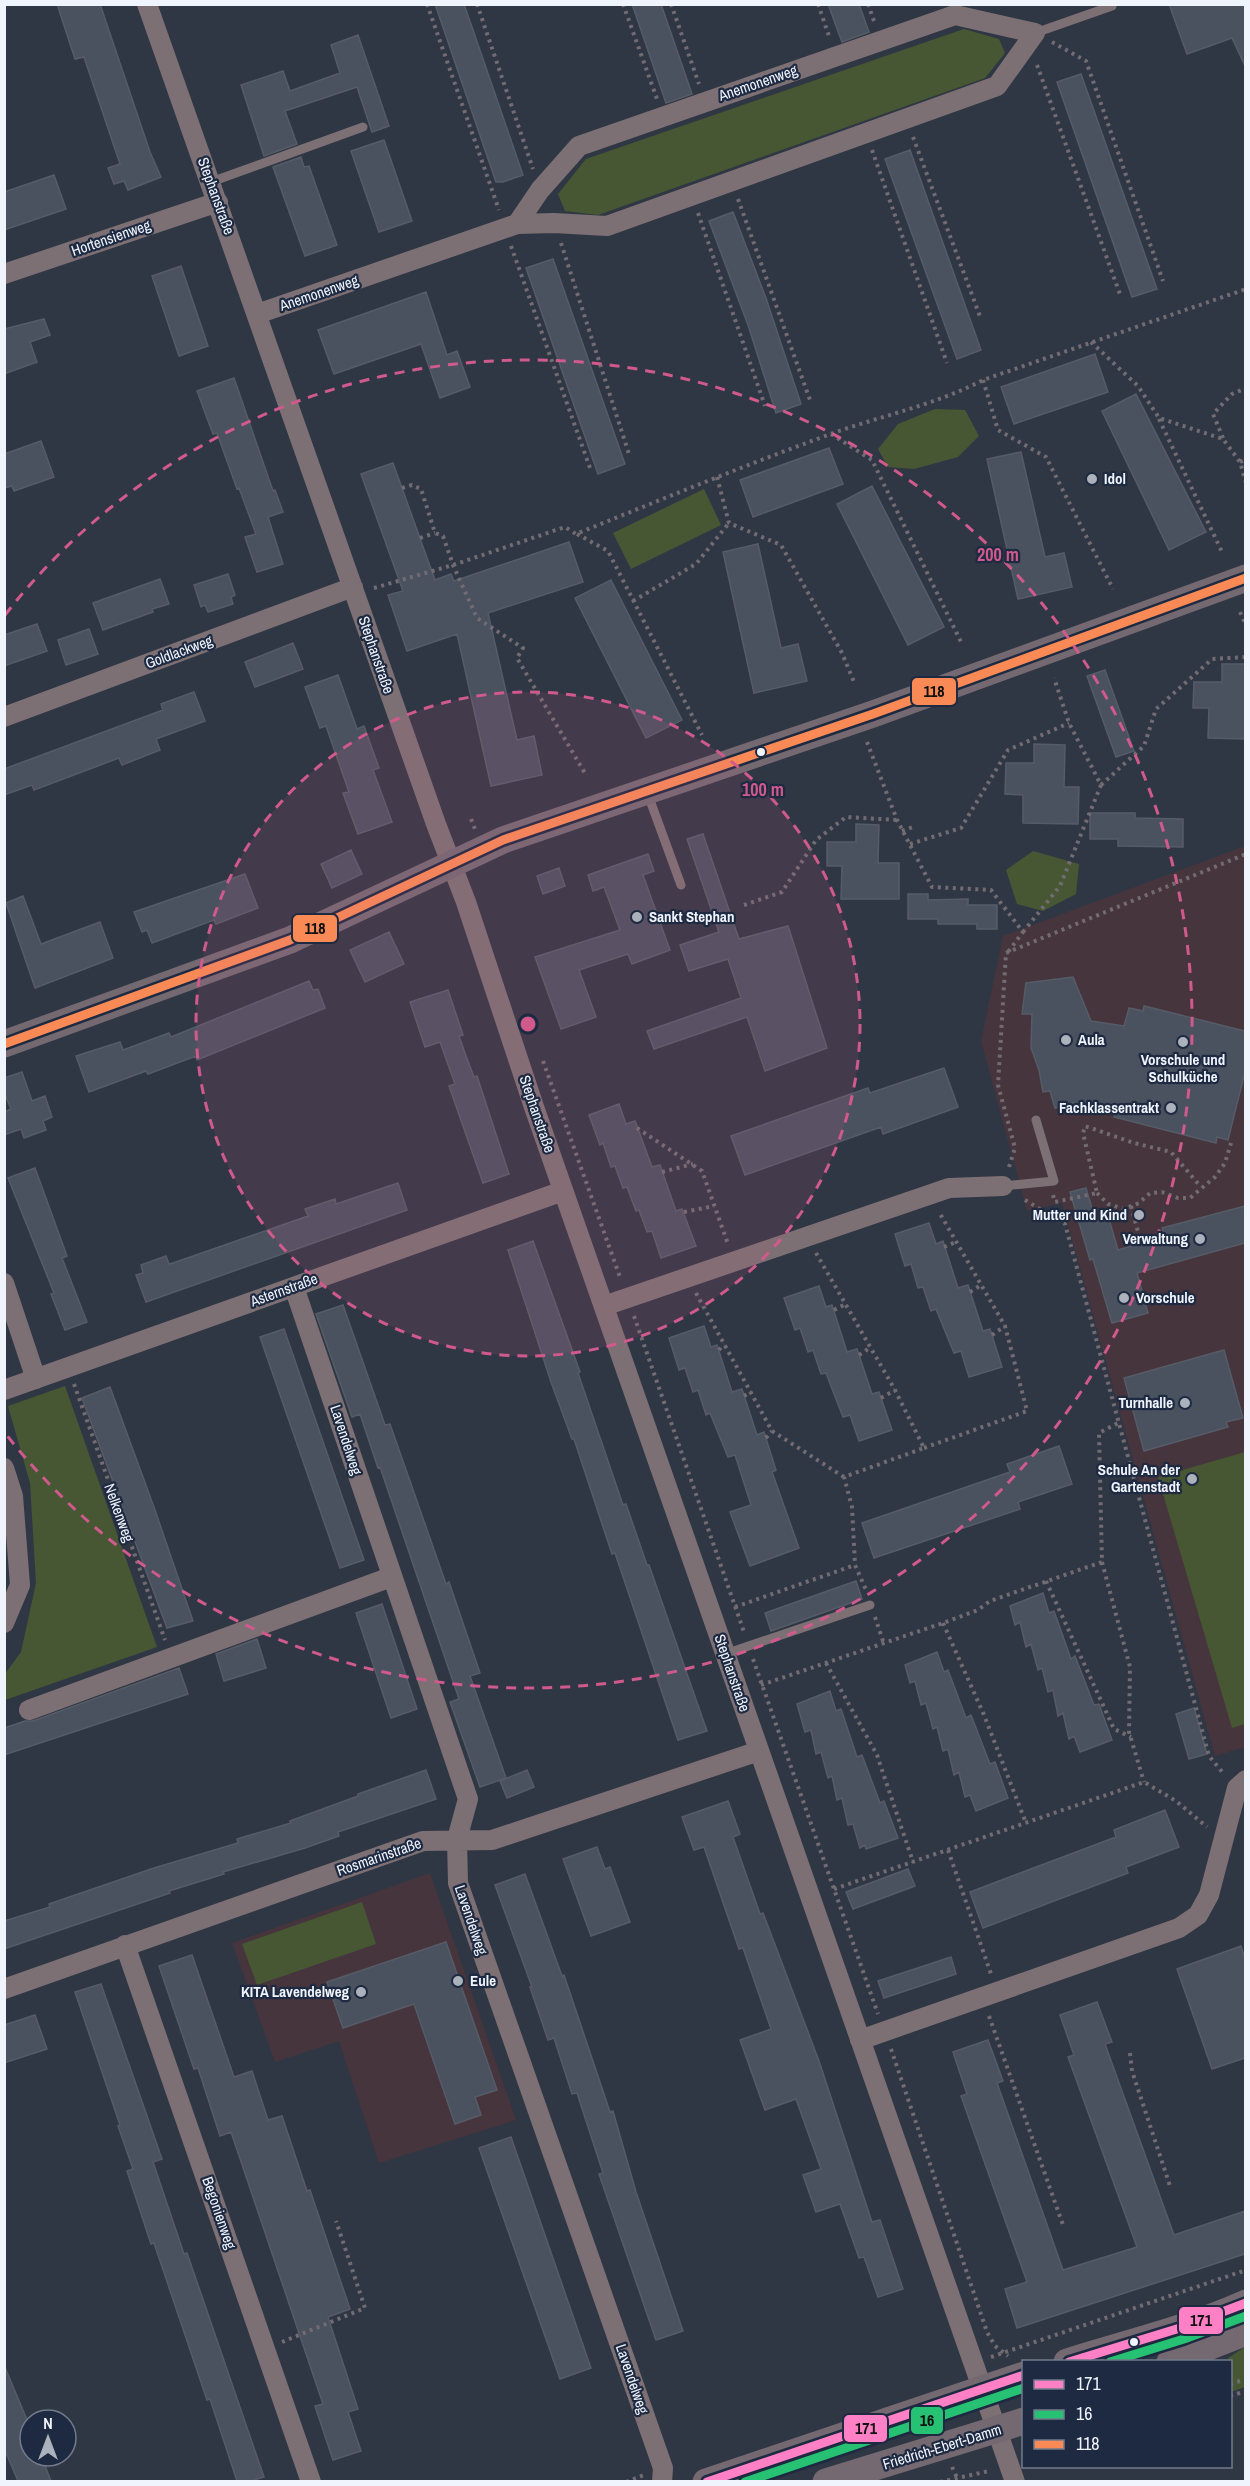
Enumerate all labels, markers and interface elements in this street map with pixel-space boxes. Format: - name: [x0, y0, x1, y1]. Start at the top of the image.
- street label: Anemonenweg: [715, 59, 800, 106]
- street label: Stephanstraße: [193, 154, 240, 237]
- street label: Hortensienweg: [68, 214, 154, 261]
- street label: Anemonenweg: [276, 269, 361, 316]
- place label: Idol: [1104, 468, 1126, 489]
- marker: Idol: [1085, 472, 1099, 486]
- text: 200 m: [977, 542, 1019, 567]
- street label: Stephanstraße: [353, 613, 400, 697]
- street label: Goldlackweg: [142, 630, 216, 673]
- line badge: 118: [911, 677, 957, 706]
- text: 118: [923, 680, 945, 702]
- unlabelled marker: [755, 746, 767, 758]
- text: 100 m: [742, 777, 784, 802]
- place label: Sankt Stephan: [649, 906, 734, 927]
- marker: Sankt Stephan: [630, 910, 644, 924]
- line badge: 118: [292, 914, 338, 943]
- text: 118: [304, 917, 326, 939]
- centre of rings: [518, 1014, 538, 1034]
- place label: Aula: [1078, 1029, 1105, 1050]
- marker: Aula: [1059, 1033, 1073, 1047]
- marker: Vorschule und Schulküche: [1176, 1035, 1190, 1049]
- place label: Vorschule und Schulküche: [1141, 1049, 1225, 1087]
- street label: Stephanstraße: [514, 1072, 561, 1156]
- place label: Fachklassentrakt: [1059, 1097, 1159, 1118]
- marker: Fachklassentrakt: [1164, 1101, 1178, 1115]
- place label: Mutter und Kind: [1033, 1204, 1127, 1225]
- marker: Mutter und Kind: [1132, 1208, 1146, 1222]
- place label: Verwaltung: [1123, 1228, 1188, 1249]
- marker: Verwaltung: [1193, 1232, 1207, 1246]
- street label: Asternstraße: [246, 1268, 321, 1312]
- place label: Vorschule: [1136, 1287, 1195, 1308]
- marker: Vorschule: [1117, 1291, 1131, 1305]
- place label: Turnhalle: [1119, 1392, 1173, 1413]
- marker: Turnhalle: [1178, 1396, 1192, 1410]
- street label: Lavendelweg: [325, 1402, 368, 1478]
- place label: Schule An der Gartenstadt: [1098, 1459, 1180, 1497]
- marker: Schule An der Gartenstadt: [1185, 1472, 1199, 1486]
- street label: Nelkenweg: [99, 1481, 140, 1545]
- street label: Stephanstraße: [709, 1631, 756, 1715]
- street label: Rosmarinstraße: [334, 1832, 424, 1881]
- street label: Lavendelweg: [450, 1882, 493, 1958]
- place label: Eule: [470, 1970, 496, 1991]
- marker: Eule: [451, 1974, 465, 1988]
- place label: KITA Lavendelweg: [241, 1981, 349, 2002]
- marker: KITA Lavendelweg: [354, 1985, 368, 1999]
- street label: Begonienweg: [197, 2174, 242, 2252]
- line badge: 171: [1178, 2306, 1224, 2335]
- text: 171: [1190, 2309, 1213, 2331]
- unlabelled marker: [1128, 2336, 1140, 2348]
- street label: Lavendelweg: [611, 2341, 654, 2417]
- legend: [1022, 2360, 1232, 2468]
- text: 171: [1076, 2371, 1101, 2396]
- text: 16: [1076, 2401, 1092, 2426]
- line badge: 16: [910, 2406, 944, 2435]
- north arrow: [18, 2408, 78, 2468]
- text: 16: [920, 2409, 934, 2431]
- text: N: [43, 2412, 53, 2434]
- line badge: 171: [843, 2414, 888, 2443]
- text: 171: [855, 2417, 878, 2439]
- street label: Friedrich-Ebert-Damm: [880, 2418, 1004, 2475]
- text: 118: [1076, 2431, 1100, 2456]

